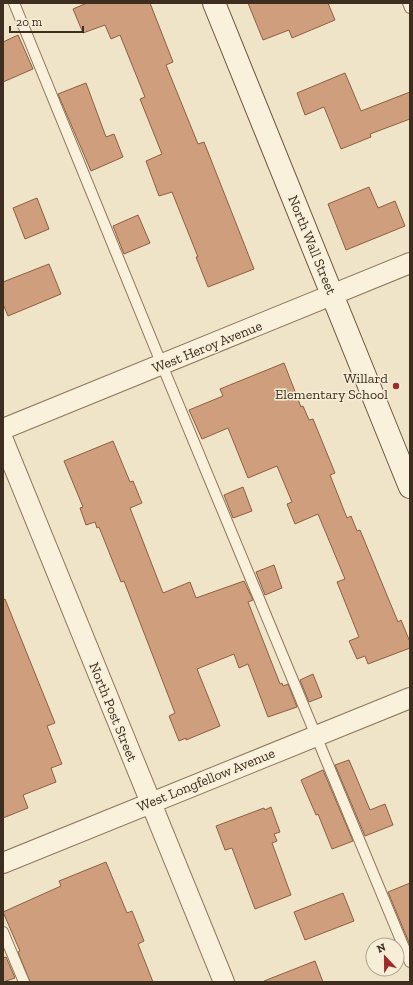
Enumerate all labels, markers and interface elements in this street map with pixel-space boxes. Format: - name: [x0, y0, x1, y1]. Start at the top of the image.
- scale bar: [10, 8, 83, 34]
- text: 20 m: [16, 15, 43, 29]
- street label: North Wall Street: [284, 193, 340, 298]
- street label: West Heroy Avenue: [150, 317, 265, 377]
- place label: Willard Elementary School: [275, 370, 388, 403]
- marker: Willard Elementary School: [391, 381, 401, 391]
- street label: North Post Street: [85, 660, 141, 765]
- street label: West Longfellow Avenue: [135, 744, 278, 815]
- north arrow: [365, 937, 405, 977]
- text: N: [375, 940, 388, 956]

